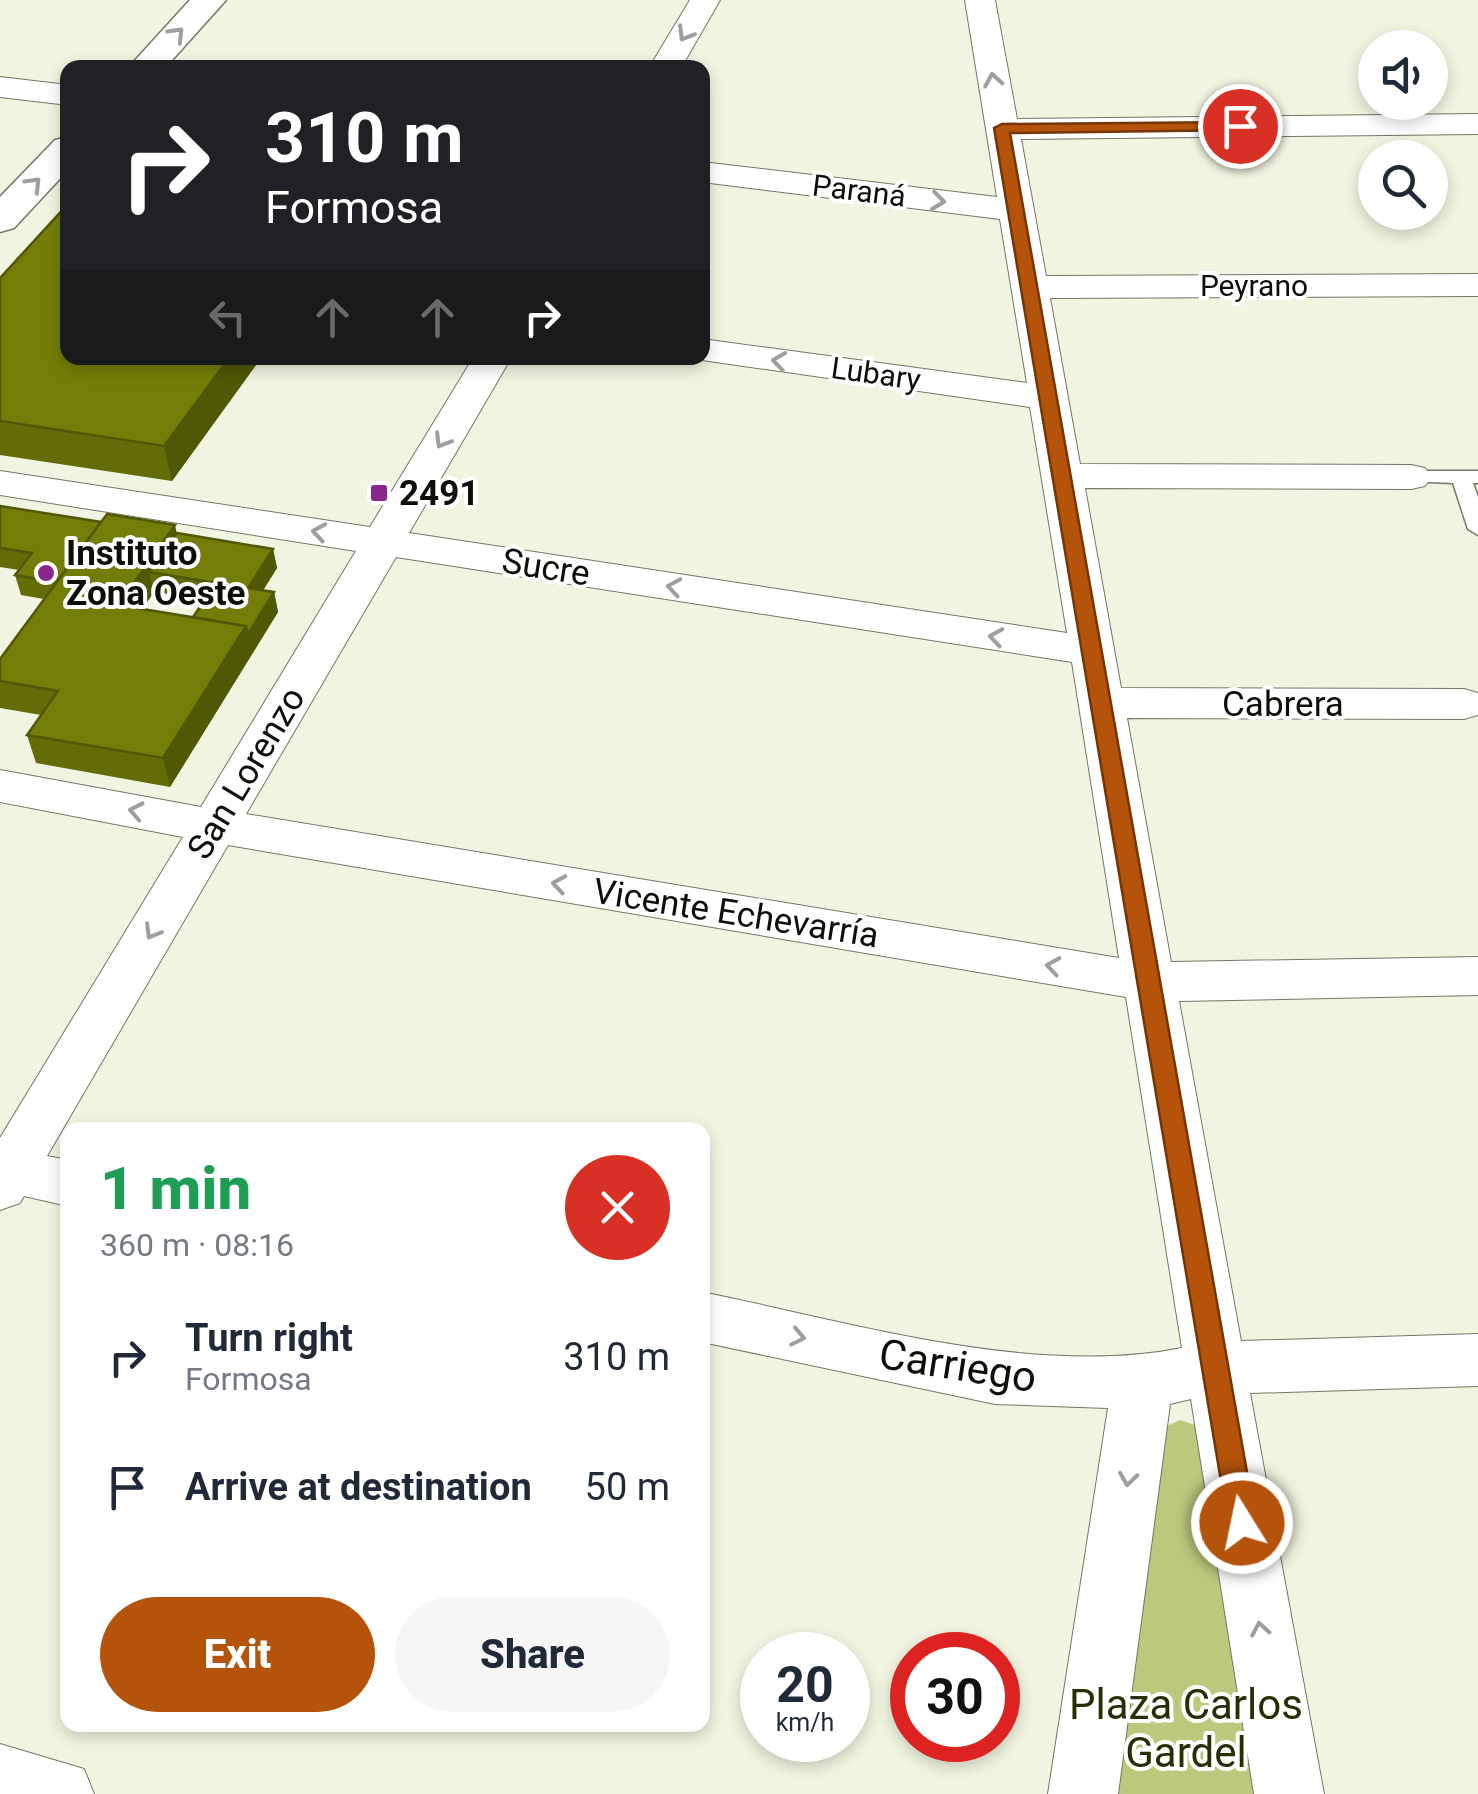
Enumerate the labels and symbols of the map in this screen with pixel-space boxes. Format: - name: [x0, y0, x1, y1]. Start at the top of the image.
- one-way arrow: [678, 23, 697, 41]
- one-way arrow: [165, 27, 183, 45]
- one-way arrow: [983, 71, 1004, 88]
- pin: [1198, 84, 1283, 169]
- street label: Paraná: [810, 167, 908, 214]
- one-way arrow: [22, 177, 40, 196]
- one-way arrow: [931, 190, 947, 211]
- street label: Peyrano: [1200, 268, 1308, 303]
- street label: Lubary: [829, 350, 923, 397]
- one-way arrow: [770, 351, 786, 372]
- one-way arrow: [435, 430, 455, 448]
- place label: 2491: [399, 473, 479, 514]
- marker: 2491: [368, 482, 390, 504]
- one-way arrow: [310, 522, 327, 543]
- place label: Instituto Zona Oeste: [66, 533, 246, 614]
- street label: Sucre: [499, 540, 593, 595]
- marker: Instituto Zona Oeste: [35, 562, 57, 584]
- one-way arrow: [666, 577, 683, 598]
- one-way arrow: [987, 627, 1004, 648]
- street label: San Lorenzo: [179, 680, 314, 867]
- street label: Cabrera: [1222, 684, 1344, 725]
- one-way arrow: [127, 802, 144, 823]
- street label: Vicente Echevarría: [590, 871, 882, 956]
- one-way arrow: [551, 874, 568, 895]
- one-way arrow: [145, 921, 164, 939]
- one-way arrow: [1044, 956, 1061, 977]
- one-way arrow: [789, 1325, 806, 1346]
- street label: Carriego: [876, 1329, 1040, 1402]
- one-way arrow: [1118, 1471, 1139, 1487]
- position arrow: [1190, 1471, 1294, 1575]
- one-way arrow: [1250, 1621, 1271, 1637]
- speed limit sign: 30: [890, 1632, 1020, 1762]
- park label: Plaza Carlos Gardel: [1069, 1680, 1303, 1777]

